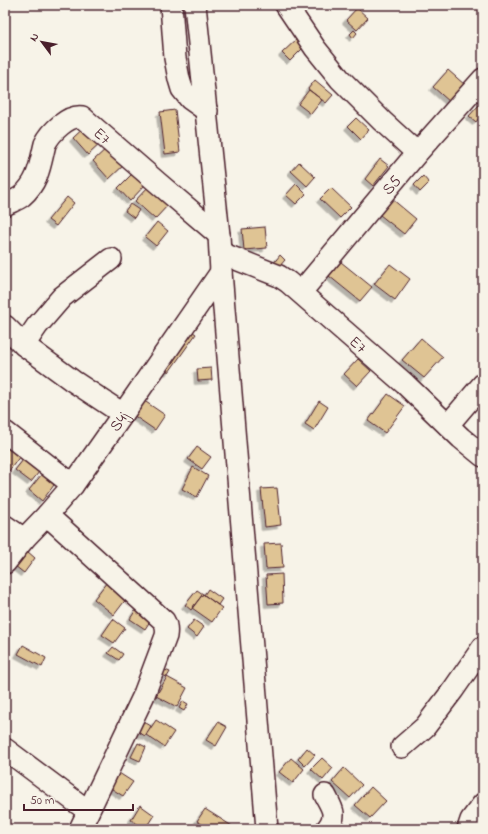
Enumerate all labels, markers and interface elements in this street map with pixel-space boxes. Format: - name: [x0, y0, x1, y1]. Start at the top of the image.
- north arrow: [22, 22, 62, 62]
- text: N: [26, 30, 43, 45]
- street label: E7: [88, 122, 116, 151]
- street label: S5: [377, 171, 408, 201]
- street label: E7: [343, 331, 372, 360]
- street label: S4j: [104, 406, 136, 437]
- scale bar: [24, 786, 133, 812]
- text: 50 m: [30, 792, 54, 810]

